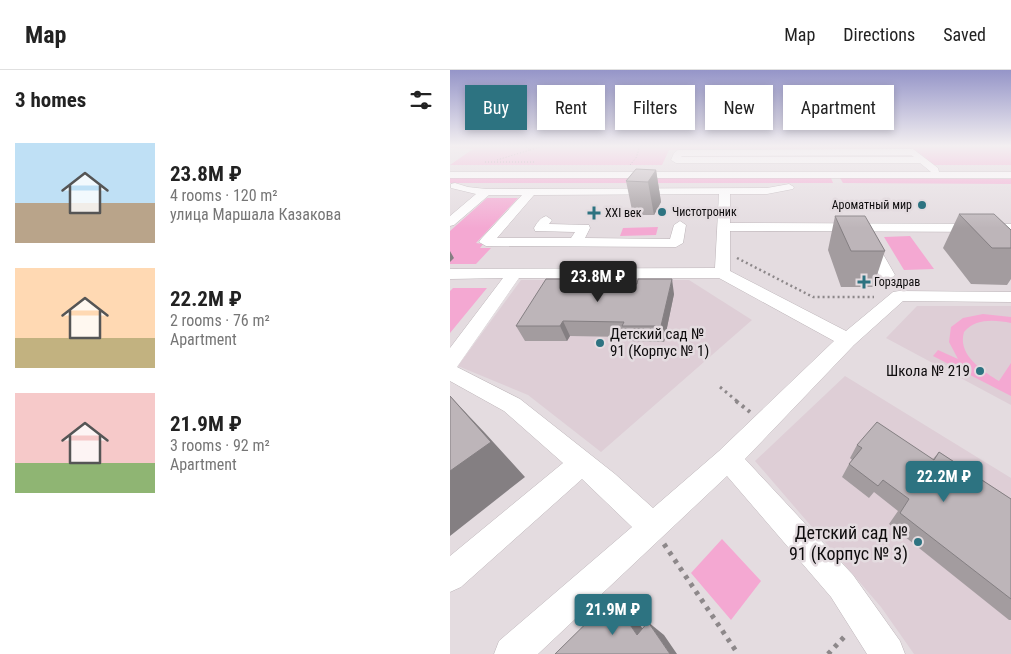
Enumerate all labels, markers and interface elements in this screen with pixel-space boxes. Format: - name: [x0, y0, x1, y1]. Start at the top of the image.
- text: Map: [25, 21, 66, 49]
- text: Map: [784, 24, 815, 45]
- text: Directions: [843, 24, 915, 45]
- text: Saved: [943, 24, 986, 45]
- chip: Buy: [465, 85, 527, 130]
- chip: Rent: [537, 85, 605, 130]
- chip: Filters: [615, 85, 695, 130]
- chip: New: [705, 85, 773, 130]
- chip: Apartment: [783, 85, 894, 130]
- icon: filters: [407, 86, 435, 114]
- text: 3 homes: [15, 88, 86, 112]
- text: 23.8M ₽: [170, 162, 242, 186]
- icon: home: [55, 163, 115, 223]
- text: 4 rooms · 120 m²: [170, 186, 278, 205]
- place label: Ароматный мир: [832, 198, 912, 212]
- marker: Ароматный мир: [916, 199, 928, 211]
- text: улица Маршала Казакова: [170, 205, 341, 224]
- place label: Чистотроник: [672, 205, 737, 219]
- marker: XXI век: [587, 206, 601, 220]
- place label: XXI век: [605, 206, 642, 220]
- marker: Чистотроник: [656, 206, 668, 218]
- pin: 23.8M ₽: [552, 260, 644, 303]
- text: 23.8M ₽: [571, 267, 625, 286]
- place label: Горздрав: [874, 275, 920, 289]
- marker: Горздрав: [858, 276, 870, 288]
- text: 22.2M ₽: [170, 287, 242, 311]
- icon: home: [55, 288, 115, 348]
- text: 2 rooms · 76 m²: [170, 311, 270, 330]
- place label: Детский сад № 91 (Корпус № 1): [610, 325, 709, 360]
- text: Apartment: [170, 330, 237, 349]
- marker: Детский сад № 91 (Корпус № 1): [594, 337, 606, 349]
- place label: Школа № 219: [886, 362, 970, 380]
- marker: Школа № 219: [974, 365, 986, 377]
- text: 21.9M ₽: [170, 412, 242, 436]
- icon: home: [55, 413, 115, 473]
- text: 3 rooms · 92 m²: [170, 436, 270, 455]
- text: Apartment: [170, 455, 237, 474]
- pin: 22.2M ₽: [898, 460, 990, 503]
- text: 22.2M ₽: [917, 467, 971, 486]
- place label: Детский сад № 91 (Корпус № 3): [789, 522, 908, 565]
- marker: Детский сад № 91 (Корпус № 3): [912, 536, 924, 548]
- pin: 21.9M ₽: [567, 594, 659, 636]
- text: 21.9M ₽: [586, 600, 640, 619]

